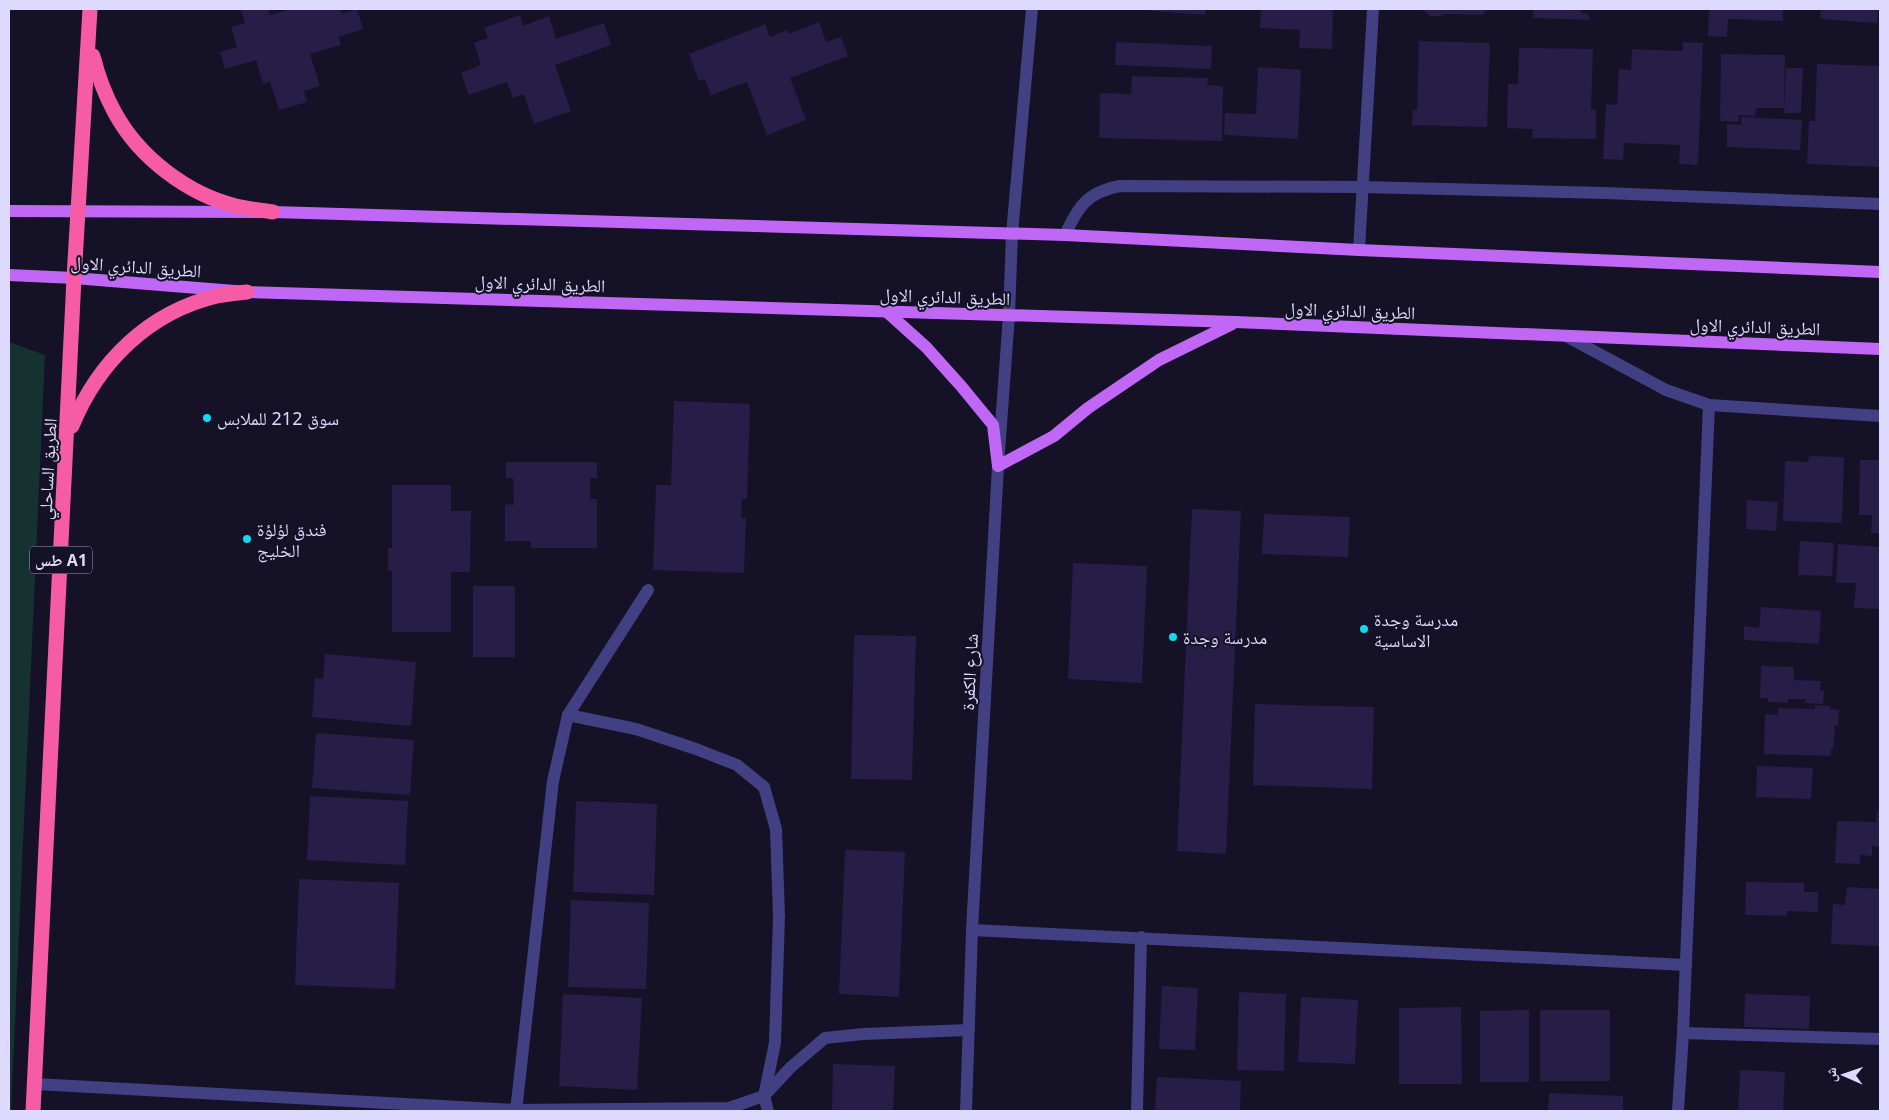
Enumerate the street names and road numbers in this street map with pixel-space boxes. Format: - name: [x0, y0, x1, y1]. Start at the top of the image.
- street label: الطريق الدائري الاول: [70, 249, 202, 286]
- street label: الطريق الدائري الاول: [474, 269, 606, 301]
- street label: الطريق الدائري الاول: [879, 282, 1011, 314]
- street label: الطريق الدائري الاول: [1284, 296, 1416, 328]
- street label: الطريق الدائري الاول: [1689, 312, 1821, 344]
- street label: الطريق الساحلي: [32, 417, 65, 521]
- road number: طس A1: [30, 546, 92, 574]
- street label: شارع الكفرة: [955, 633, 983, 711]

